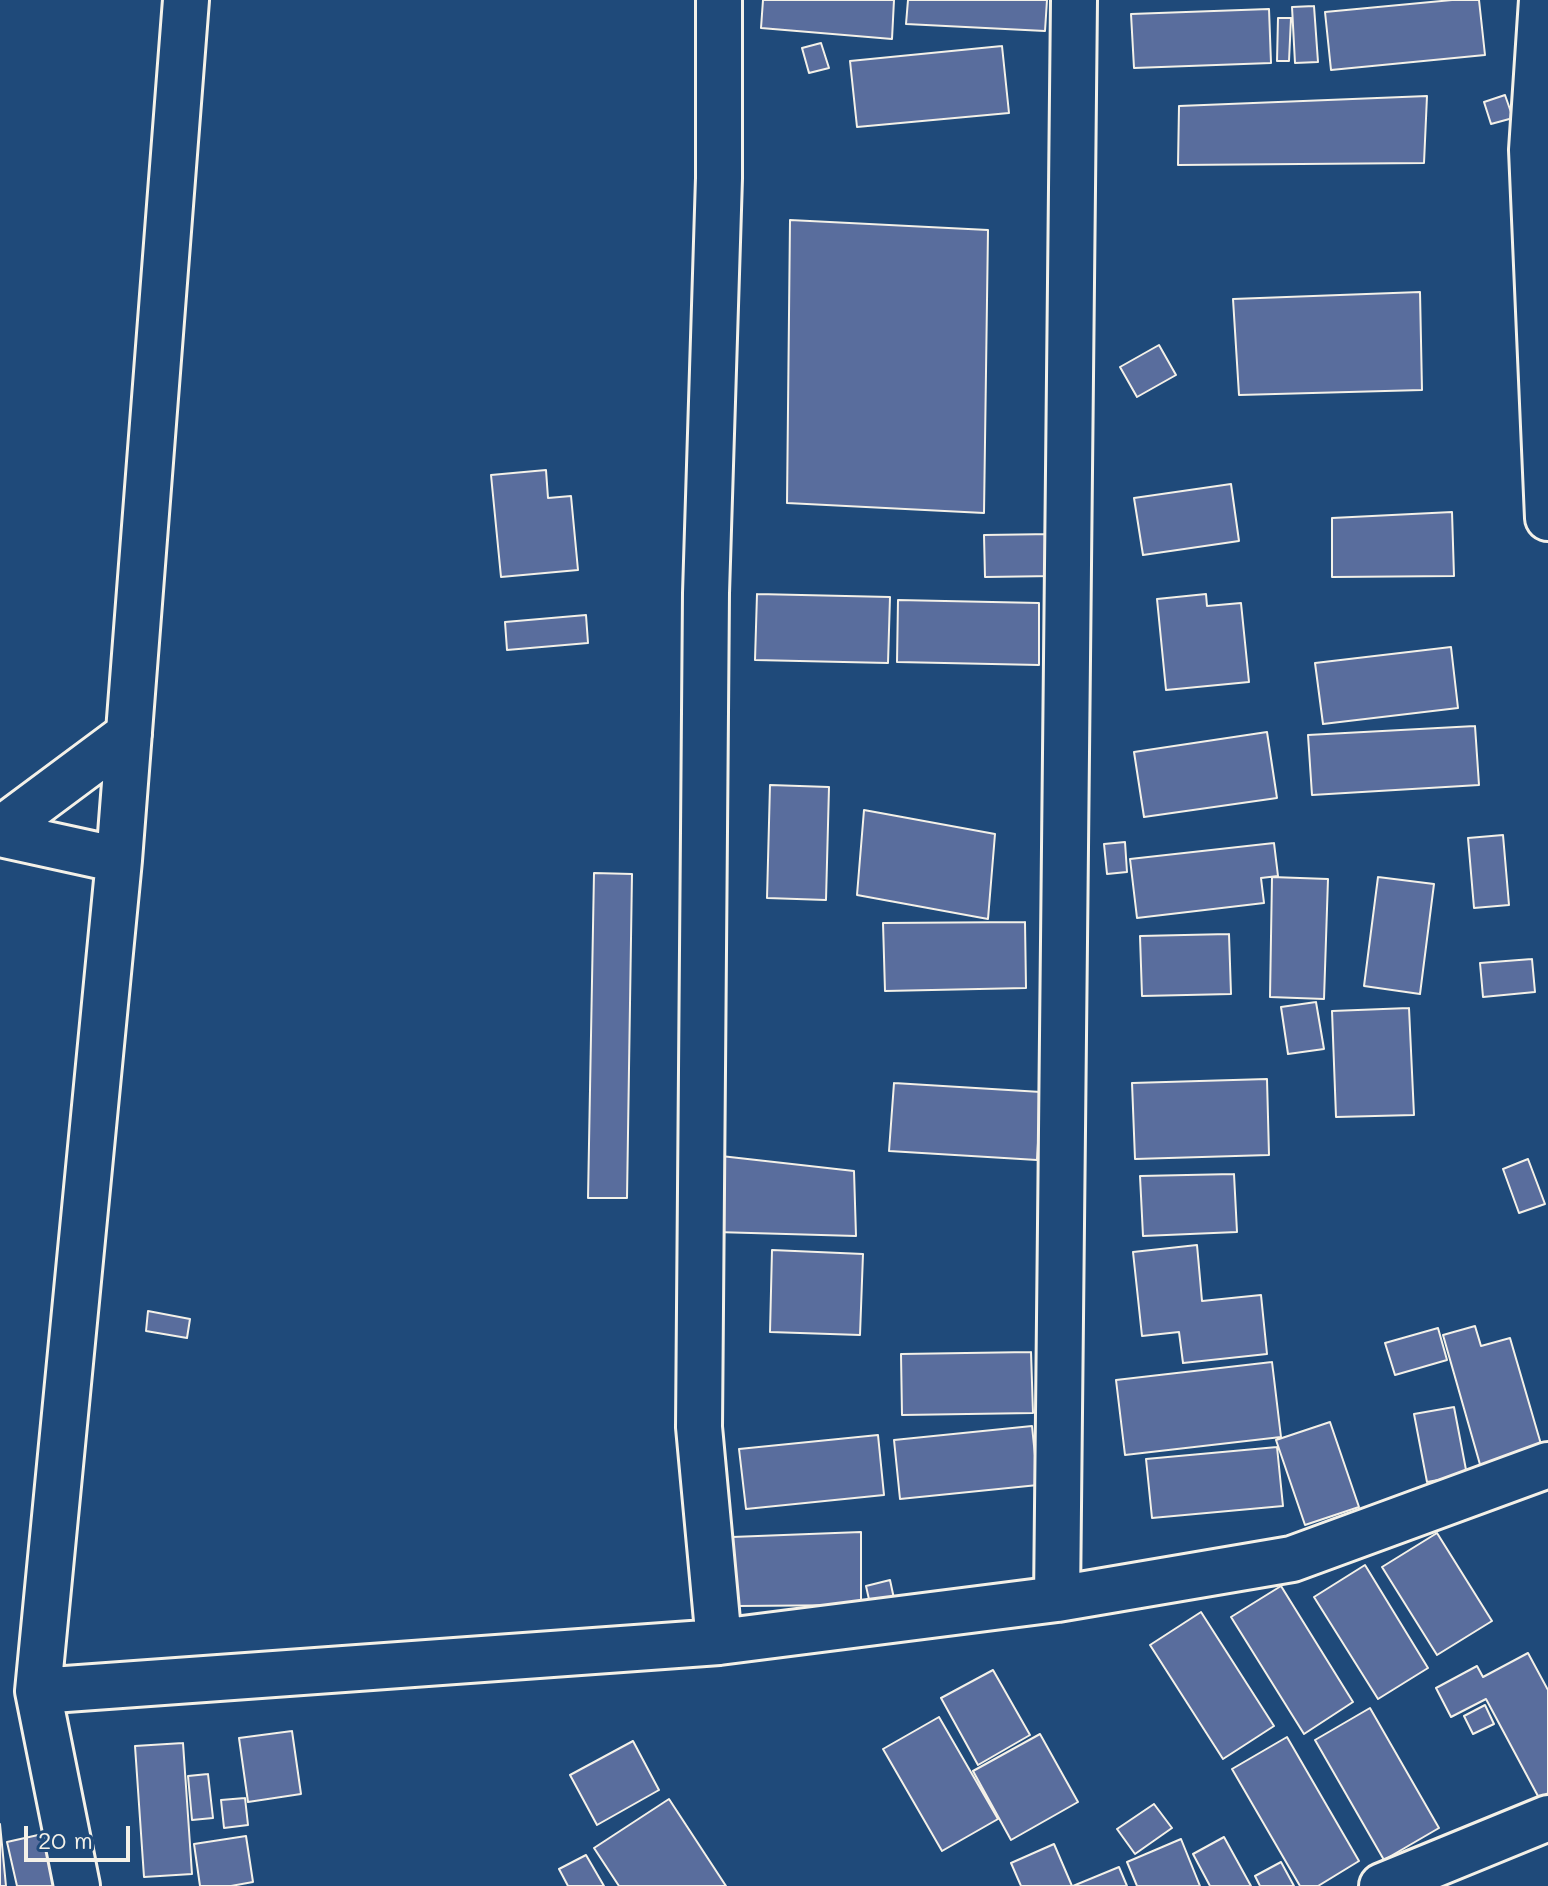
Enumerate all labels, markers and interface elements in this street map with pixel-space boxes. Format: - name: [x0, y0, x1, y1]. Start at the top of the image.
- scale bar: [28, 1810, 134, 1860]
- text: 20 m: [38, 1824, 93, 1855]

